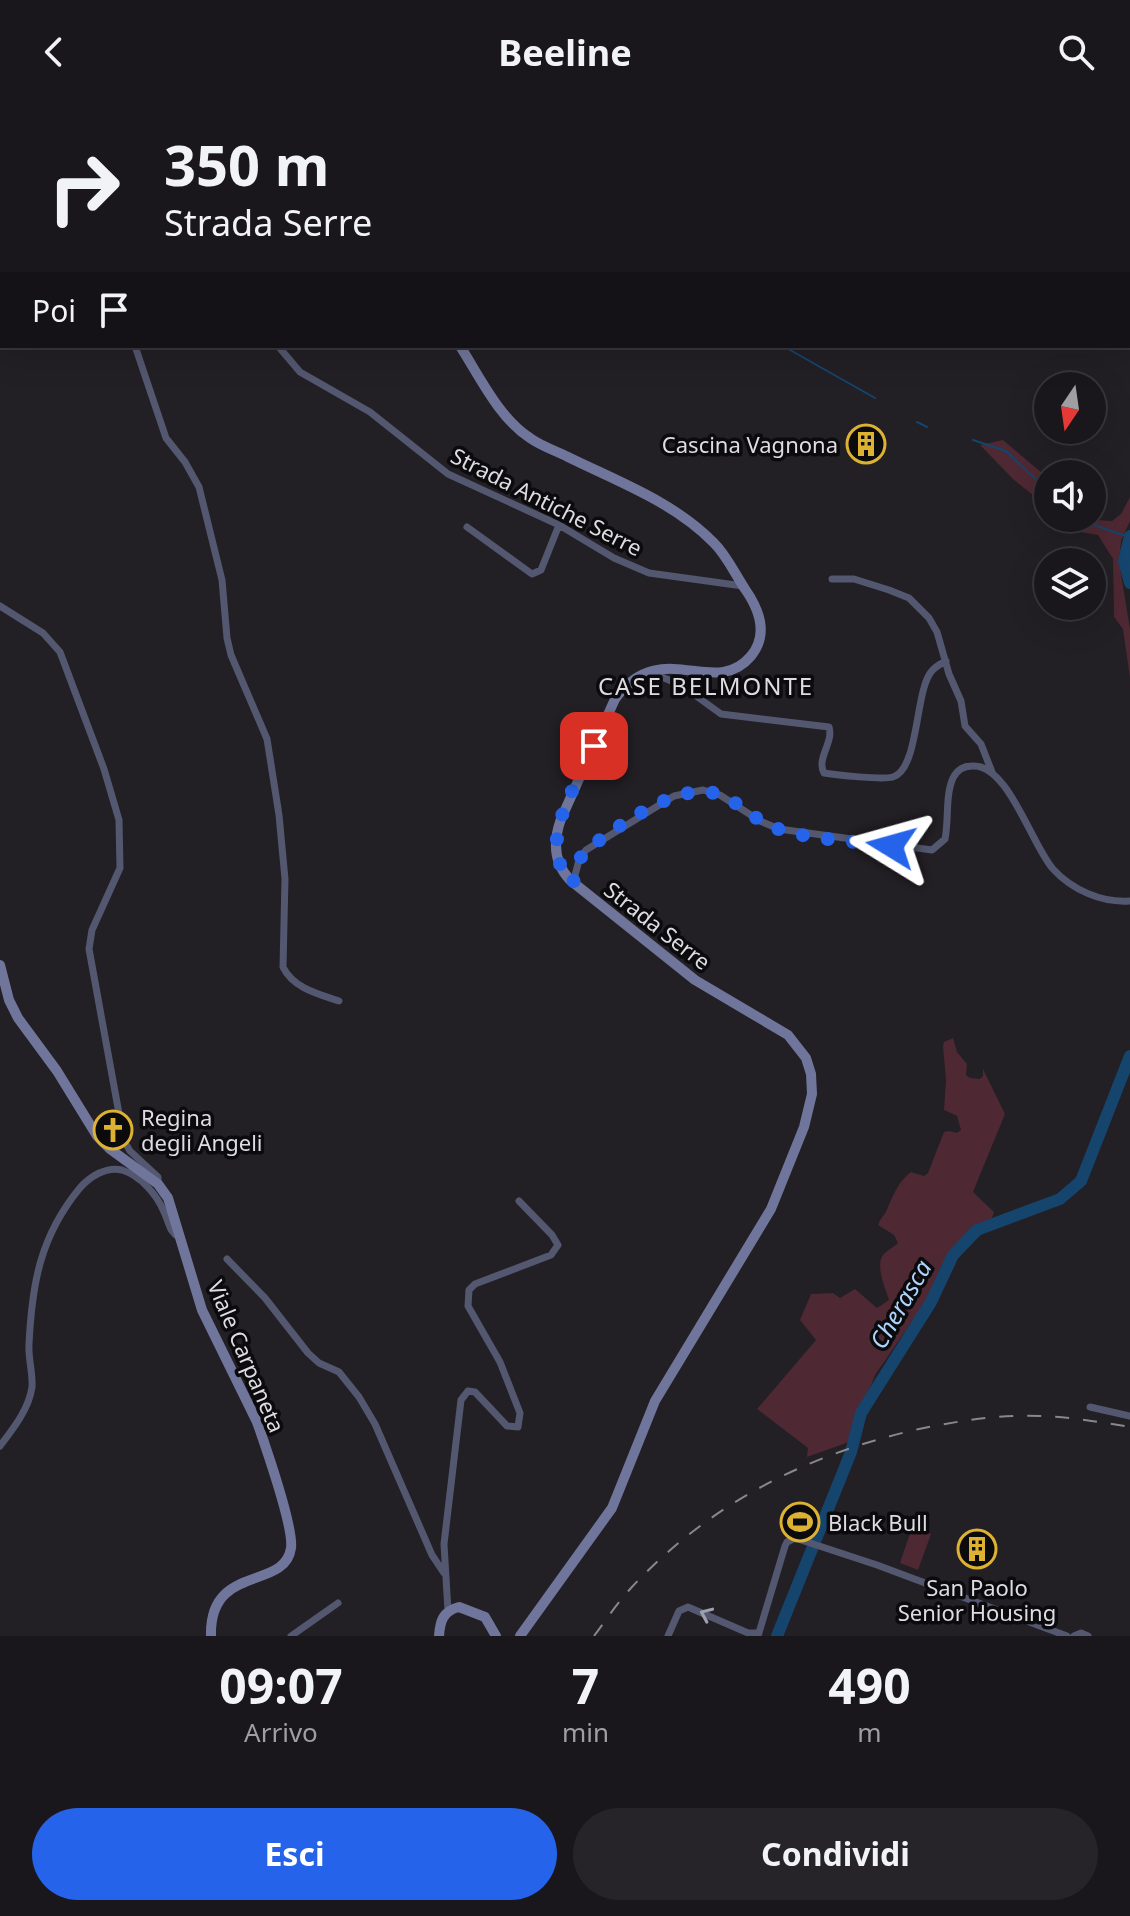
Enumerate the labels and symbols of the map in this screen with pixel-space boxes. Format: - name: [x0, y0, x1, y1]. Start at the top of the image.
- north arrow: [1034, 372, 1106, 444]
- building icon: Cascina Vagnona: [845, 423, 887, 465]
- place label: Cascina Vagnona: [662, 429, 838, 459]
- street label: Strada Antiche Serre: [446, 440, 648, 562]
- district label: CASE BELMONTE: [598, 669, 814, 702]
- pin: [560, 712, 628, 780]
- position arrow: [849, 804, 933, 888]
- street label: Strada Serre: [599, 874, 717, 976]
- place label: Regina degli Angeli: [141, 1102, 263, 1157]
- church icon: Regina degli Angeli: [92, 1109, 134, 1151]
- water label: Cherasca: [861, 1253, 939, 1354]
- street label: Viale Carpaneta: [201, 1275, 293, 1437]
- sports icon: Black Bull: [779, 1501, 821, 1543]
- place label: Black Bull: [828, 1507, 928, 1537]
- building icon: San Paolo Senior Housing: [956, 1528, 998, 1570]
- place label: San Paolo Senior Housing: [898, 1572, 1056, 1627]
- one-way arrow: [700, 1608, 714, 1624]

